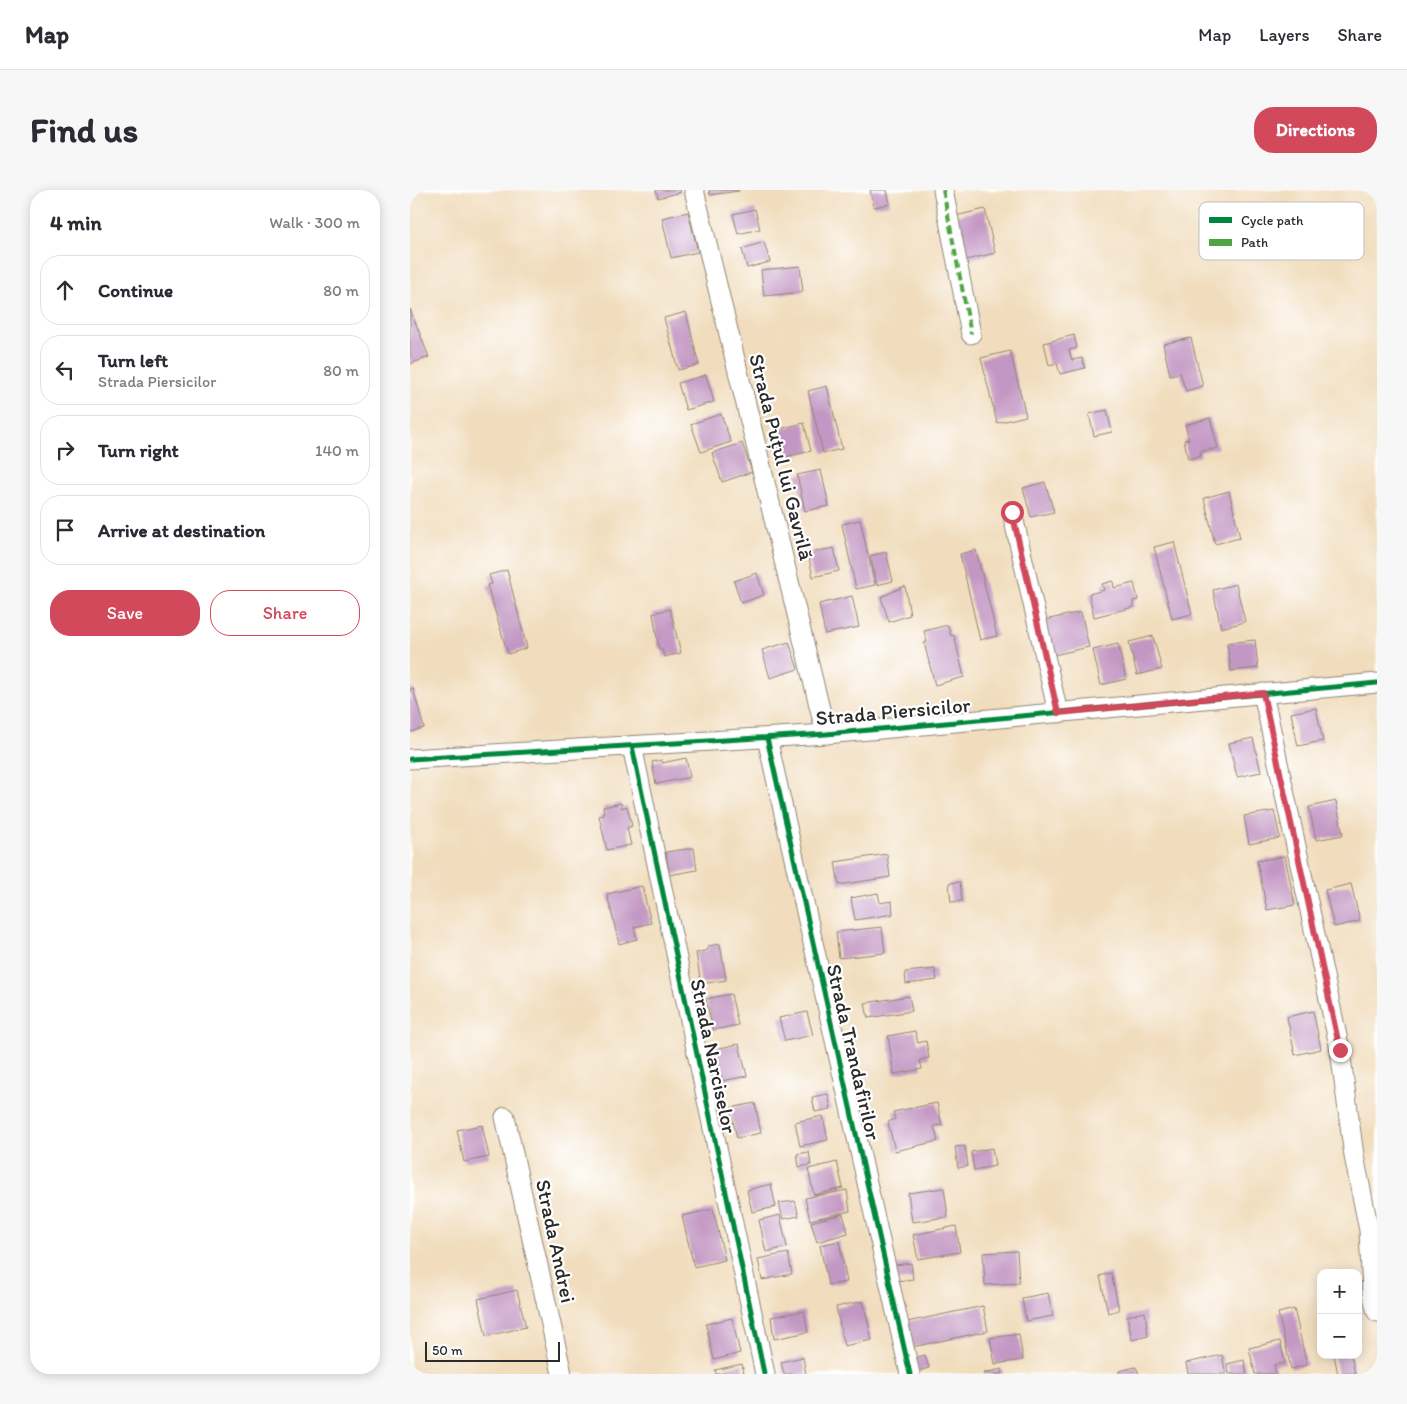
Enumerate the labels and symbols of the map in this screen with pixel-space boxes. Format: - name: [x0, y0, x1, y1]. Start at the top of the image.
- legend: [1199, 202, 1364, 260]
- text: Cycle path: [1241, 212, 1304, 229]
- text: Path: [1241, 234, 1268, 251]
- street label: Strada Puțul lui Gavrilă: [744, 351, 820, 563]
- route start: [1001, 501, 1024, 524]
- street label: Strada Piersicilor: [815, 692, 971, 730]
- street label: Strada Trandafirilor: [822, 961, 887, 1143]
- street label: Strada Narciselor: [685, 976, 743, 1136]
- route end: [1329, 1039, 1352, 1062]
- street label: Strada Andrei: [531, 1177, 581, 1305]
- scale bar: [425, 1339, 560, 1362]

